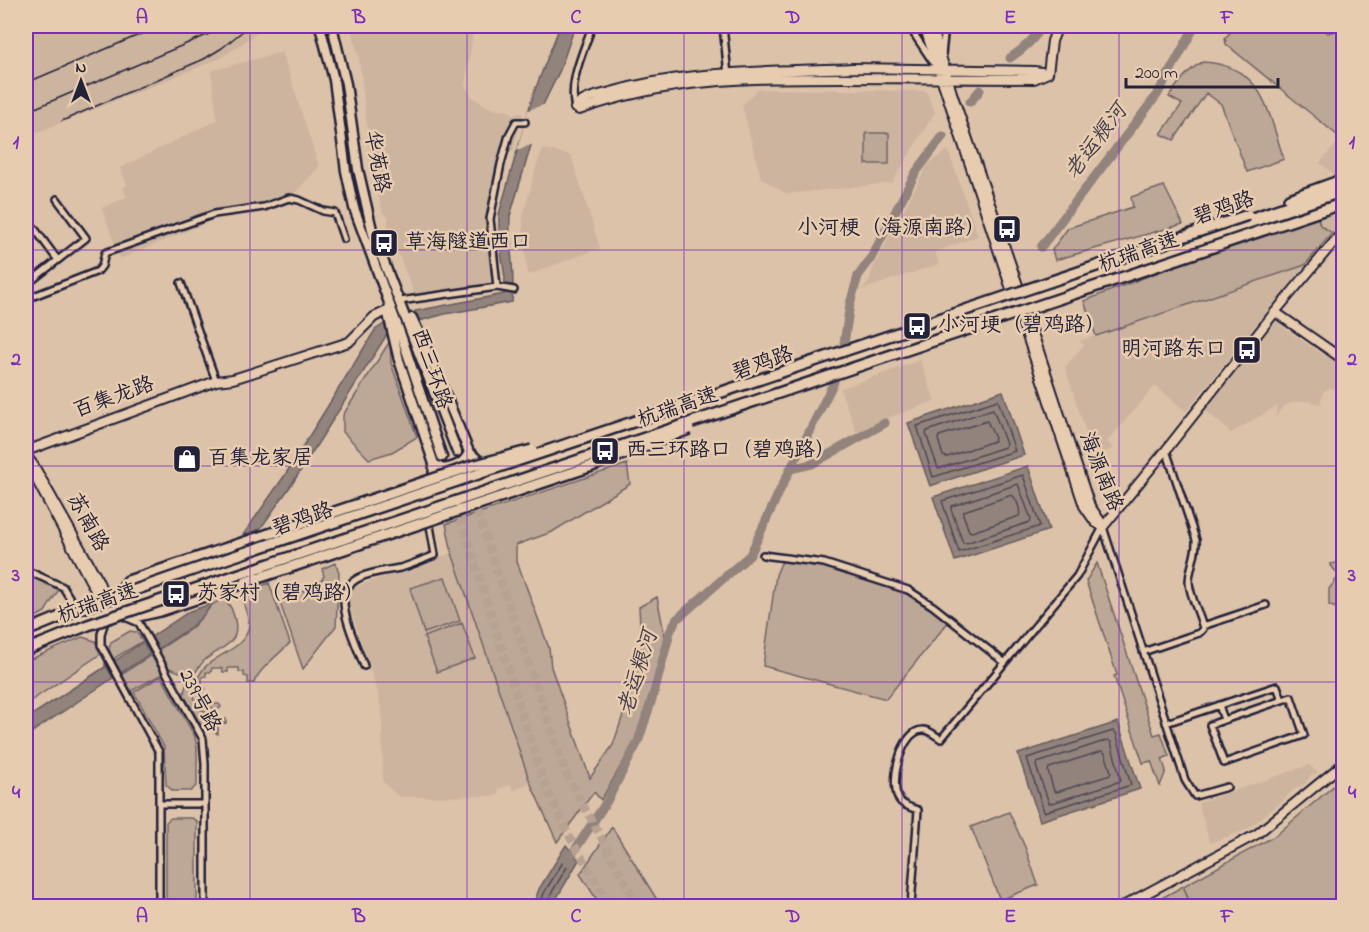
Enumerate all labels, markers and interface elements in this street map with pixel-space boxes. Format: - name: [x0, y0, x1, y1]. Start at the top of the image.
- text: A: [136, 4, 148, 33]
- text: B: [351, 4, 366, 33]
- text: C: [571, 4, 582, 33]
- text: D: [785, 4, 800, 33]
- text: E: [1004, 4, 1016, 33]
- text: F: [1220, 4, 1234, 33]
- north arrow: [51, 51, 111, 111]
- scale bar: [1126, 51, 1278, 89]
- text: N: [76, 56, 87, 80]
- text: 200 m: [1135, 61, 1178, 87]
- water label: 老运粮河: [1058, 95, 1138, 187]
- street label: 华苑路: [356, 128, 396, 196]
- text: 1: [13, 129, 20, 158]
- text: 1: [1349, 129, 1356, 158]
- street label: 碧鸡路: [1189, 185, 1259, 233]
- bus stop icon: 小河梗（海源南路）: [991, 213, 1023, 245]
- place label: 小河梗（海源南路）: [797, 214, 986, 244]
- street label: 杭瑞高速: [1094, 225, 1184, 281]
- bus stop icon: 草海隧道西口: [368, 227, 400, 259]
- place label: 草海隧道西口: [405, 228, 531, 258]
- bus stop icon: 小河埂（碧鸡路）: [901, 310, 933, 342]
- place label: 小河埂（碧鸡路）: [938, 311, 1106, 341]
- street label: 西三环路: [403, 324, 459, 414]
- bus stop icon: 明河路东口: [1231, 334, 1263, 366]
- place label: 明河路东口: [1121, 335, 1226, 365]
- street label: 碧鸡路: [728, 340, 798, 388]
- text: 2: [10, 346, 21, 375]
- text: 2: [1346, 346, 1357, 375]
- street label: 百集龙路: [69, 370, 159, 426]
- street label: 杭瑞高速: [633, 380, 723, 436]
- street label: 海源南路: [1070, 427, 1130, 517]
- bus stop icon: 西三环路口（碧鸡路）: [589, 435, 621, 467]
- place label: 西三环路口（碧鸡路）: [626, 436, 836, 466]
- shop icon: 百集龙家居: [171, 443, 203, 475]
- place label: 百集龙家居: [208, 444, 313, 474]
- street label: 苏南路: [59, 488, 115, 558]
- street label: 碧鸡路: [268, 496, 338, 544]
- text: 3: [11, 562, 20, 591]
- text: 3: [1347, 562, 1356, 591]
- street label: 杭瑞高速: [53, 576, 143, 632]
- bus stop icon: 苏家村（碧鸡路）: [160, 578, 192, 610]
- place label: 苏家村（碧鸡路）: [197, 579, 365, 609]
- water label: 老运粮河: [611, 623, 668, 720]
- street label: 239号路: [170, 664, 228, 738]
- text: 4: [12, 779, 21, 808]
- text: 4: [1348, 779, 1357, 808]
- text: A: [136, 903, 148, 932]
- text: B: [351, 903, 366, 932]
- text: C: [571, 903, 582, 932]
- text: D: [785, 903, 800, 932]
- text: E: [1004, 903, 1016, 932]
- text: F: [1220, 903, 1234, 932]

